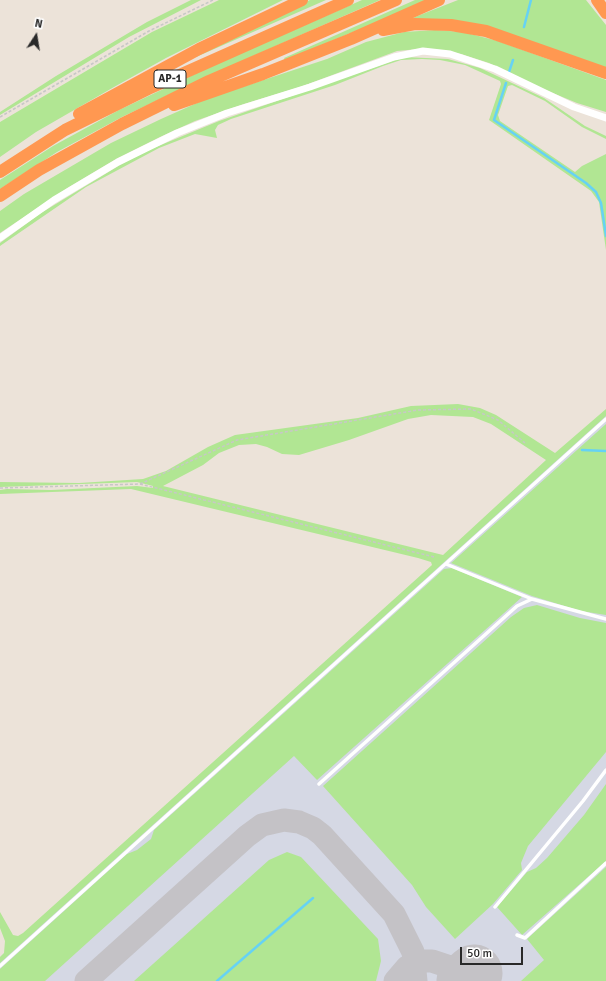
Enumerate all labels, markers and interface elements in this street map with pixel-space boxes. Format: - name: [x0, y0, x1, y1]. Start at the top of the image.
- north arrow: [16, 16, 56, 56]
- text: N: [34, 17, 44, 31]
- road number: AP-1: [154, 70, 186, 88]
- scale bar: [462, 939, 525, 965]
- text: 50 m: [467, 946, 492, 961]

